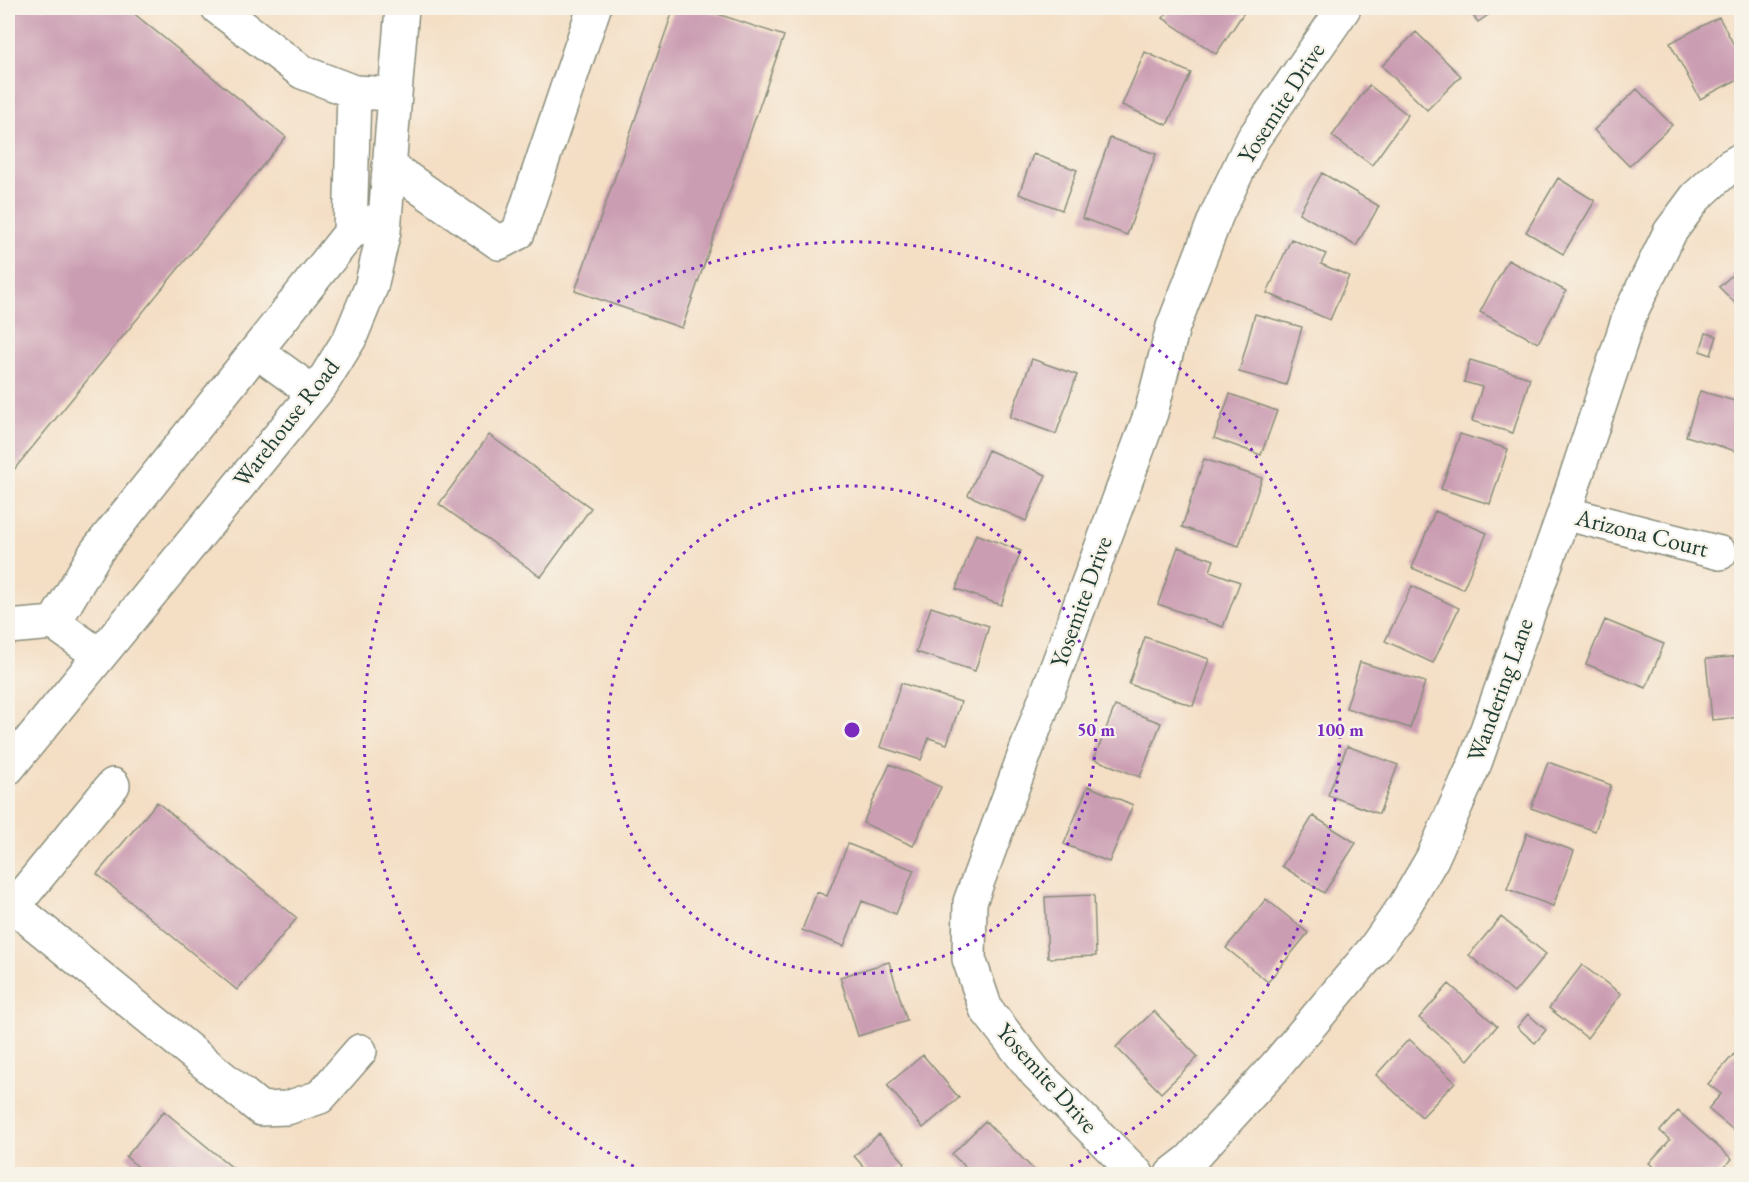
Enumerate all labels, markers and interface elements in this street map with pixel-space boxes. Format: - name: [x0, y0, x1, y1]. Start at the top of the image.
- street label: Yosemite Drive: [1230, 36, 1331, 169]
- street label: Warehouse Road: [226, 351, 346, 494]
- street label: Arizona Court: [1572, 501, 1712, 564]
- street label: Yosemite Drive: [1042, 532, 1119, 672]
- street label: Wandering Lane: [1459, 614, 1540, 766]
- text: 50 m: [1077, 718, 1115, 741]
- text: 100 m: [1316, 718, 1364, 741]
- centre of rings: [842, 720, 862, 740]
- street label: Yosemite Drive: [990, 1016, 1105, 1139]

